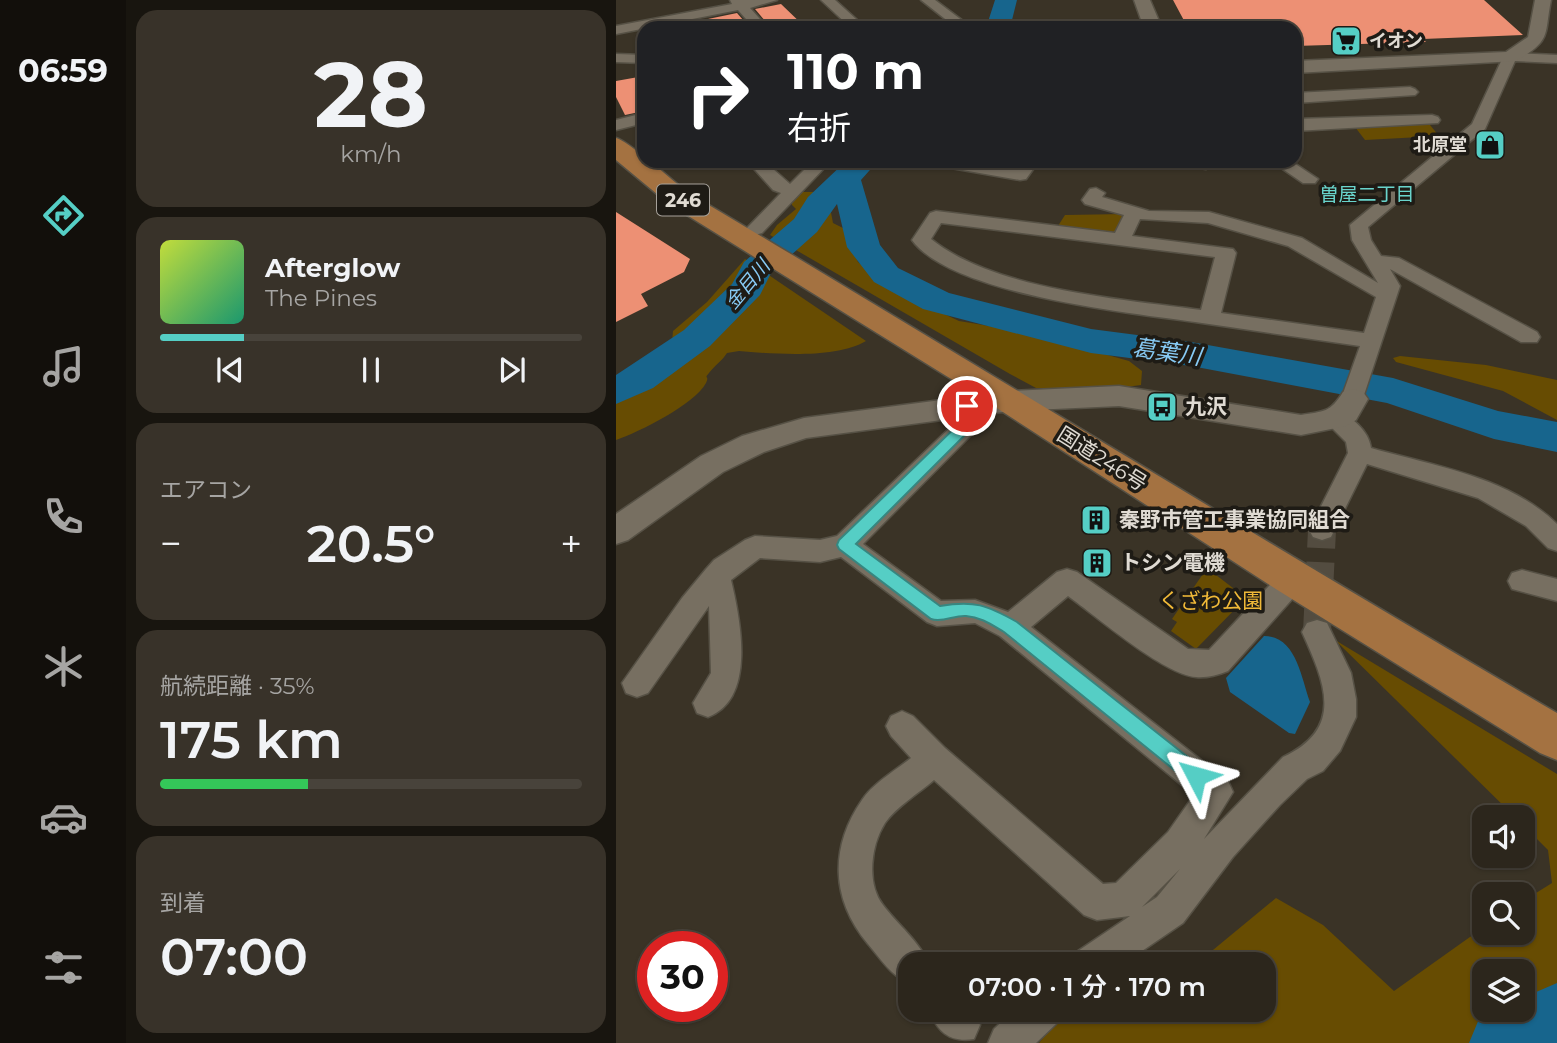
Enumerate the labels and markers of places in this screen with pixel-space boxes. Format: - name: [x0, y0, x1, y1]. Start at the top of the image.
- supermarket icon: イオン: [1329, 24, 1363, 58]
- place label: イオン: [1369, 30, 1423, 52]
- shop icon: 北原堂: [1473, 128, 1507, 162]
- place label: 北原堂: [1413, 134, 1467, 156]
- pin: [937, 376, 997, 436]
- bus stop icon: 九沢: [1145, 390, 1179, 424]
- place label: 九沢: [1185, 394, 1227, 419]
- building icon: 秦野市管工事業協同組合: [1079, 503, 1113, 537]
- place label: 秦野市管工事業協同組合: [1119, 507, 1350, 532]
- building icon: トシン電機: [1080, 546, 1114, 580]
- place label: トシン電機: [1120, 550, 1225, 575]

